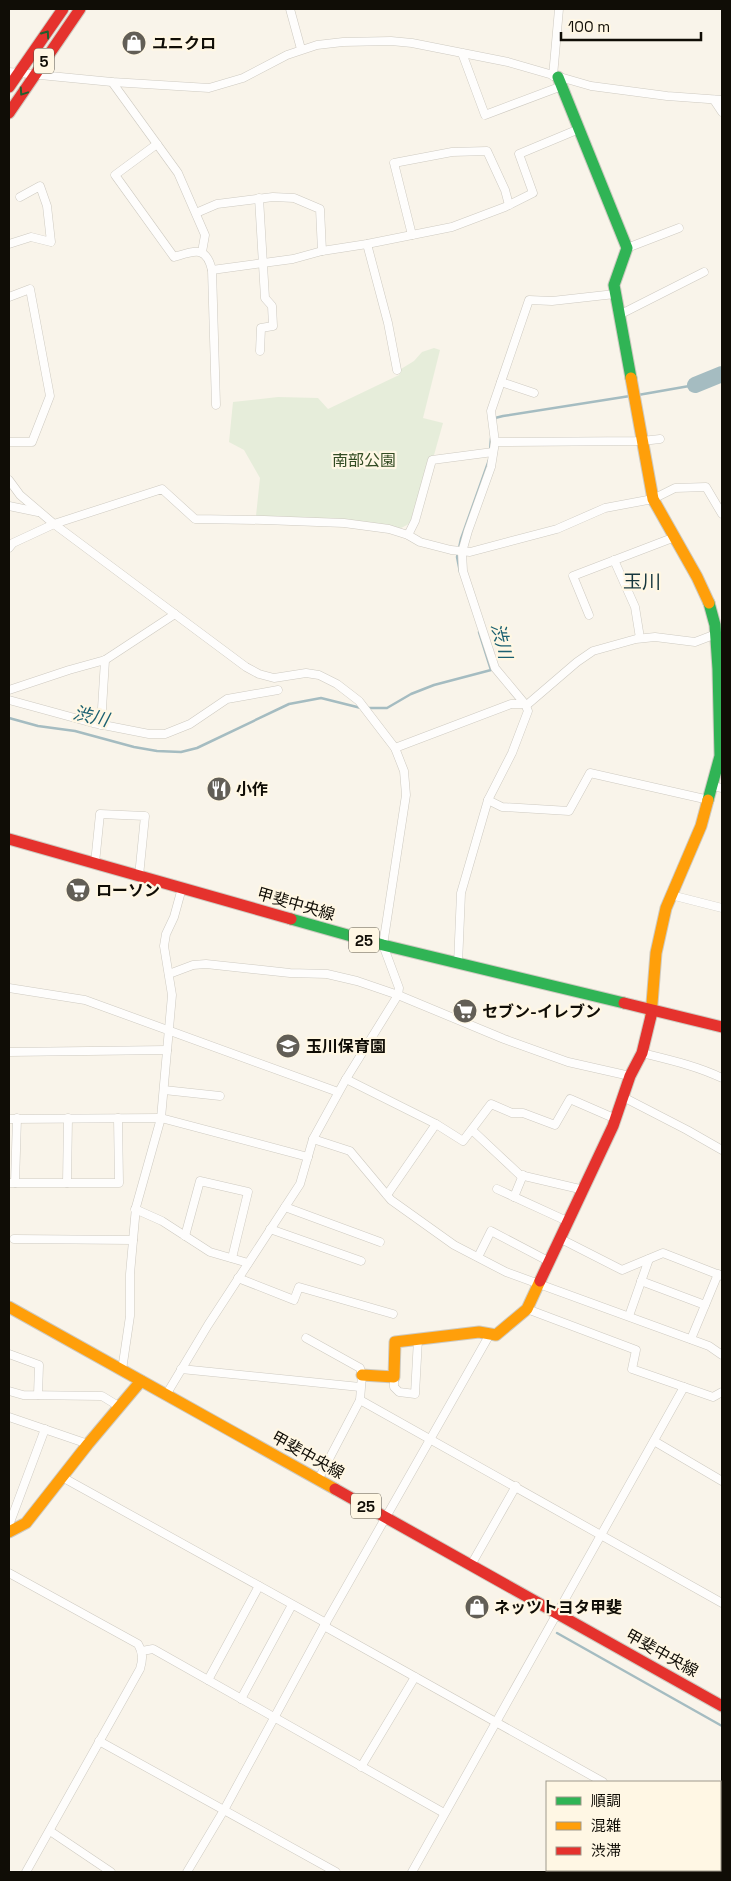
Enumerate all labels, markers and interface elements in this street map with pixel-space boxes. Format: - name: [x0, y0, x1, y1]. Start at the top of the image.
- scale bar: [561, 10, 701, 42]
- text: 100 m: [568, 17, 610, 36]
- one-way arrow: [40, 30, 49, 39]
- shop icon: ユニクロ: [121, 30, 147, 56]
- place label: ユニクロ: [152, 33, 216, 54]
- road number: 5: [34, 48, 54, 74]
- one-way arrow: [19, 87, 29, 96]
- park label: 南部公園: [332, 450, 396, 471]
- district label: 玉川: [623, 569, 661, 594]
- water label: 渋川: [486, 621, 518, 663]
- water label: 渋川: [71, 701, 113, 732]
- restaurant icon: 小作: [206, 776, 232, 802]
- place label: 小作: [236, 779, 268, 800]
- supermarket icon: ローソン: [65, 877, 91, 903]
- place label: ローソン: [96, 880, 160, 901]
- street label: 甲斐中央線: [255, 883, 337, 925]
- road number: 25: [349, 928, 379, 952]
- supermarket icon: セブン-イレブン: [452, 998, 478, 1024]
- place label: セブン-イレブン: [482, 1001, 601, 1022]
- school or university icon: 玉川保育園: [275, 1033, 301, 1059]
- place label: 玉川保育園: [306, 1036, 386, 1057]
- street label: 甲斐中央線: [268, 1426, 348, 1484]
- road number: 25: [351, 1494, 381, 1518]
- shop icon: ネッツトヨタ甲斐: [464, 1594, 490, 1620]
- place label: ネッツトヨタ甲斐: [494, 1597, 622, 1618]
- street label: 甲斐中央線: [622, 1624, 702, 1682]
- legend: [546, 1781, 721, 1871]
- text: 順調: [591, 1791, 621, 1810]
- text: 混雑: [591, 1816, 621, 1835]
- text: 渋滞: [591, 1841, 621, 1860]

